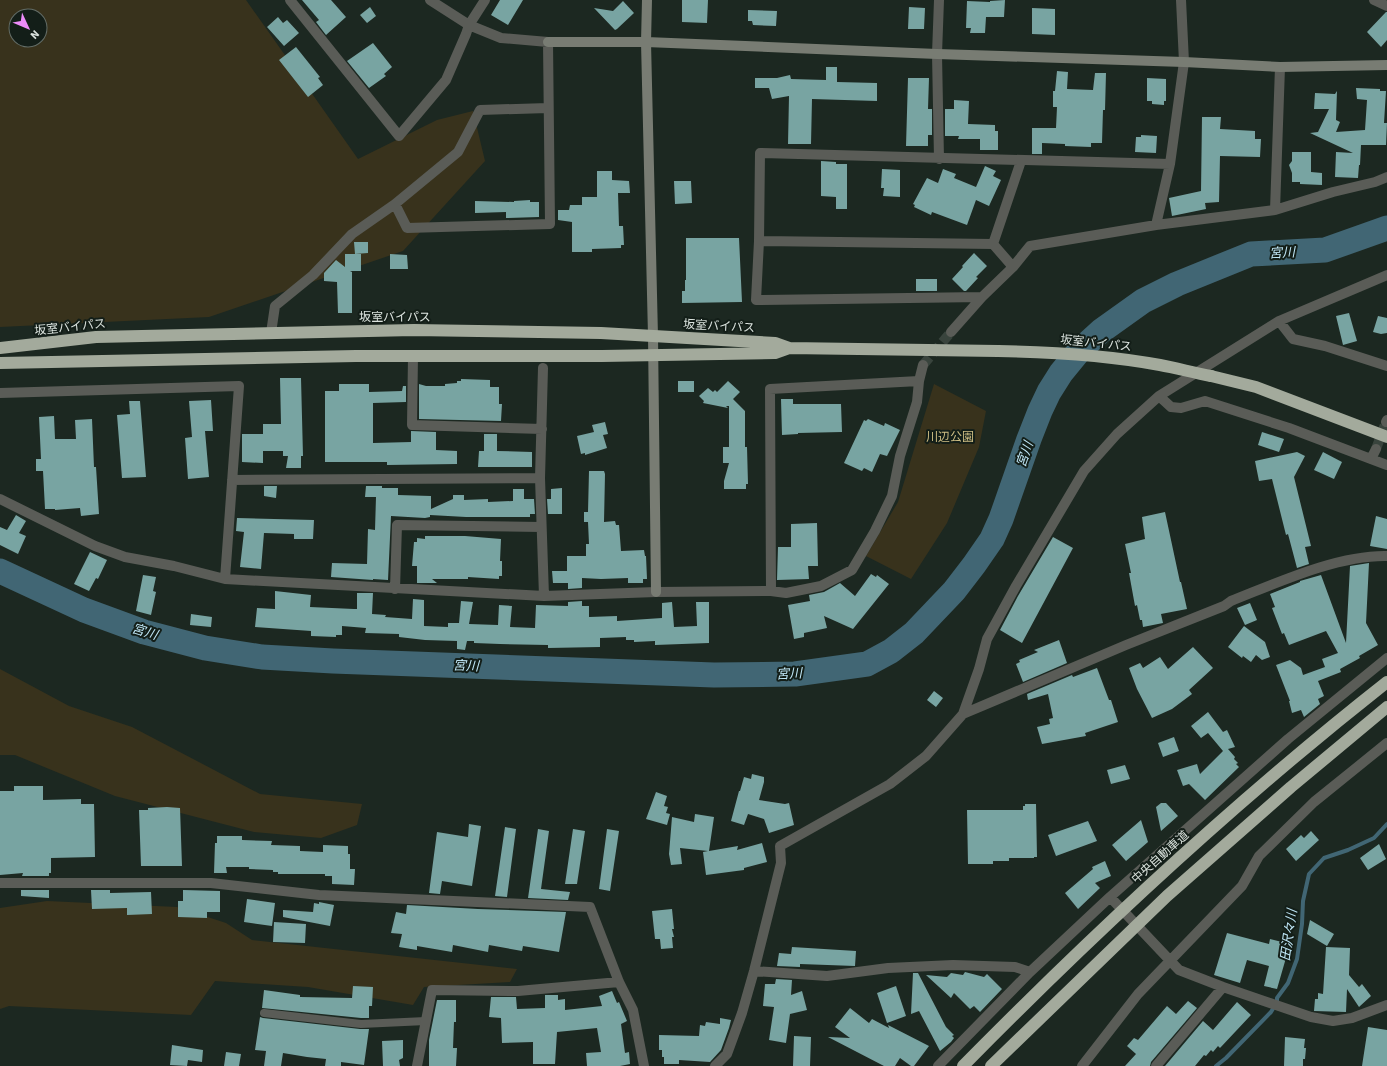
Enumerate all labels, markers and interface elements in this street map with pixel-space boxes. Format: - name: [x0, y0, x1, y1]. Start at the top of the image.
- north arrow: [8, 8, 48, 48]
- text: N: [27, 27, 43, 42]
- water label: 宮川: [1269, 243, 1297, 263]
- street label: 坂室バイパス: [359, 309, 431, 326]
- street label: 坂室バイパス: [33, 315, 107, 340]
- street label: 坂室バイパス: [683, 316, 755, 337]
- street label: 坂室バイパス: [1059, 331, 1133, 356]
- park label: 川辺公園: [926, 429, 974, 446]
- water label: 宮川: [1012, 437, 1038, 470]
- water label: 宮川: [130, 620, 162, 645]
- water label: 宮川: [453, 657, 481, 676]
- water label: 宮川: [776, 664, 804, 684]
- street label: 中央自動車道: [1128, 827, 1193, 888]
- water label: 田沢々川: [1276, 906, 1302, 962]

